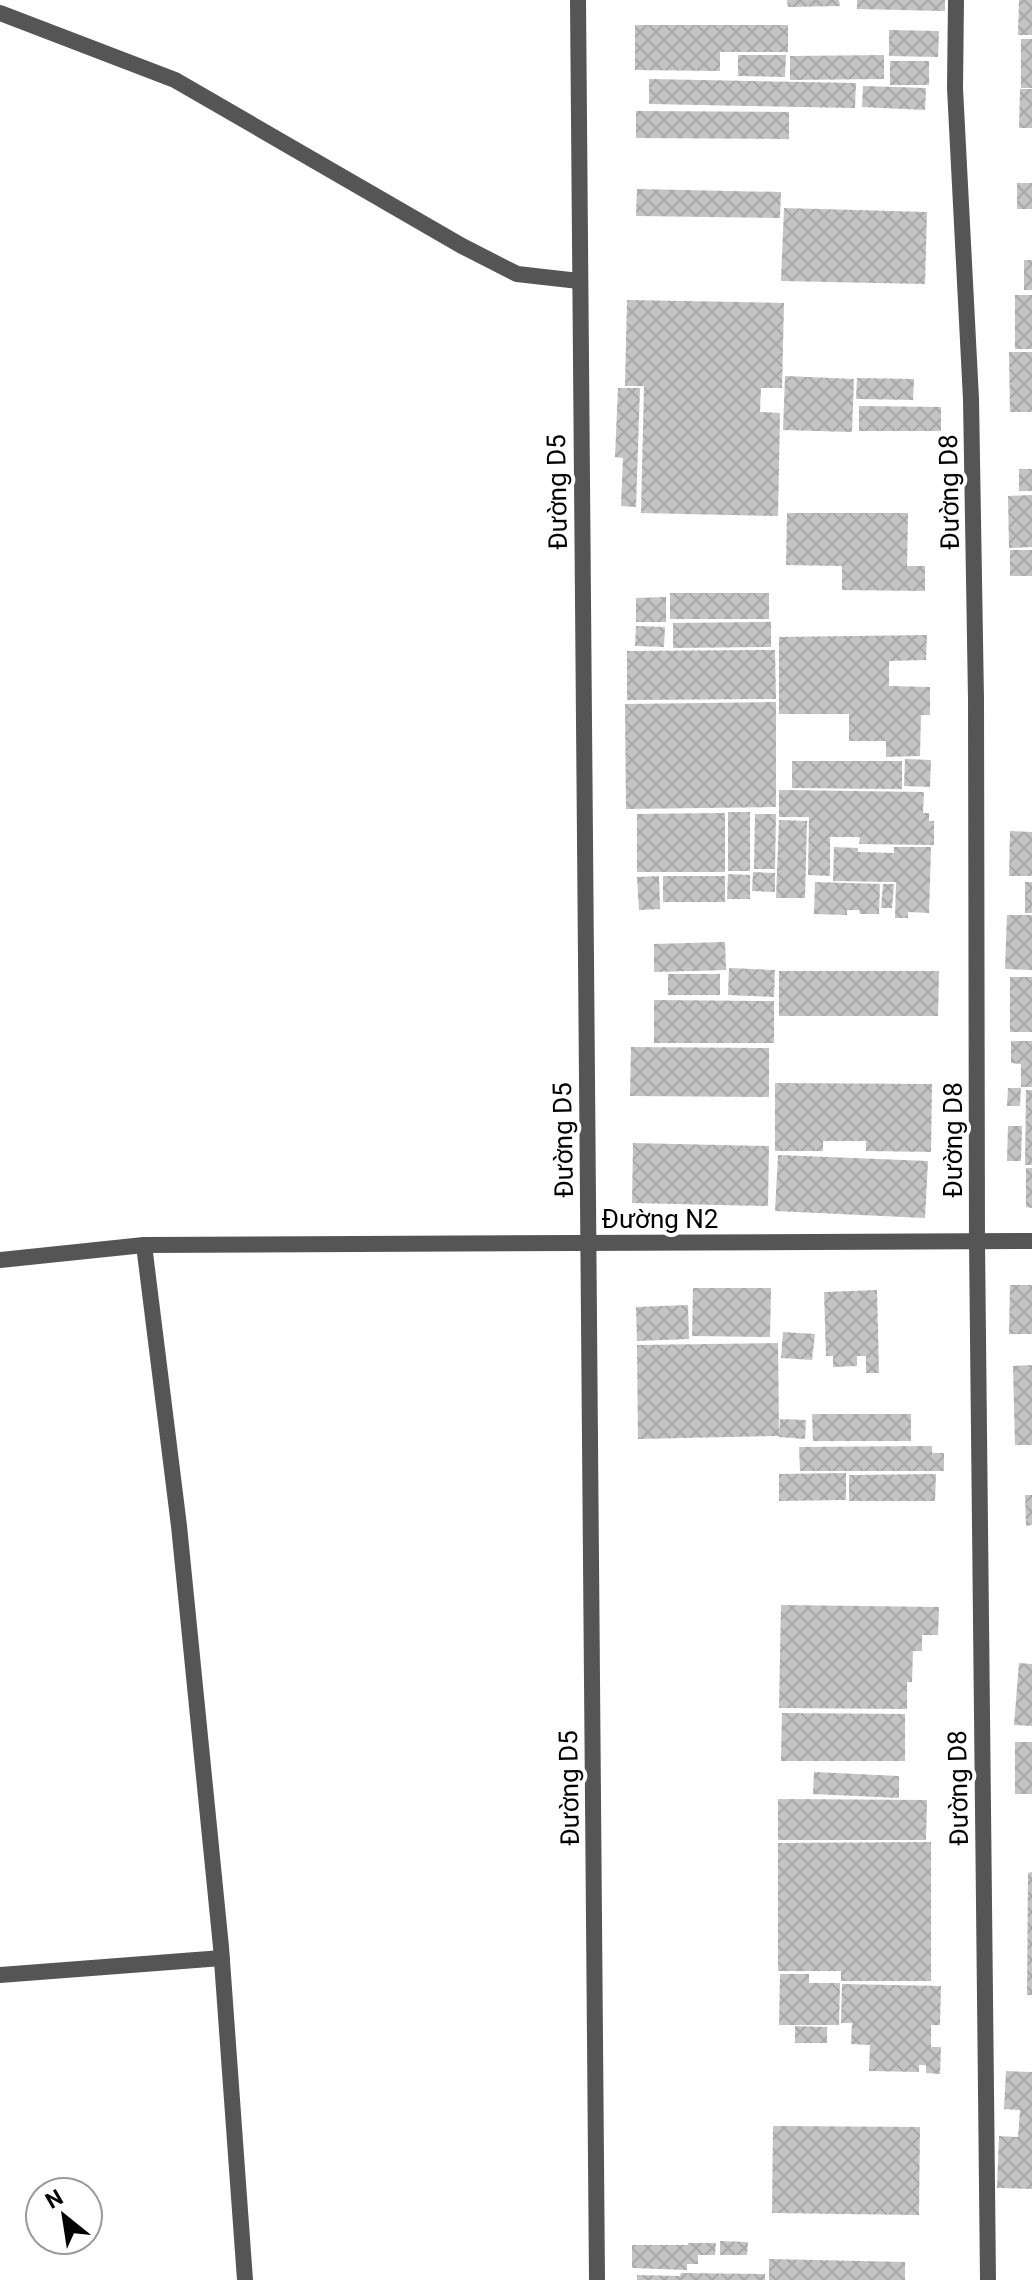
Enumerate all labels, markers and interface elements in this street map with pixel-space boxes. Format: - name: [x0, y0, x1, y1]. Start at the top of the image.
- street label: Đường D5: [541, 434, 573, 550]
- street label: Đường D8: [933, 434, 965, 550]
- street label: Đường D5: [547, 1082, 579, 1198]
- street label: Đường D8: [938, 1082, 968, 1198]
- street label: Đường N2: [602, 1204, 718, 1234]
- street label: Đường D5: [553, 1730, 585, 1846]
- street label: Đường D8: [942, 1730, 974, 1846]
- north arrow: [24, 2176, 104, 2256]
- text: N: [41, 2184, 67, 2214]

